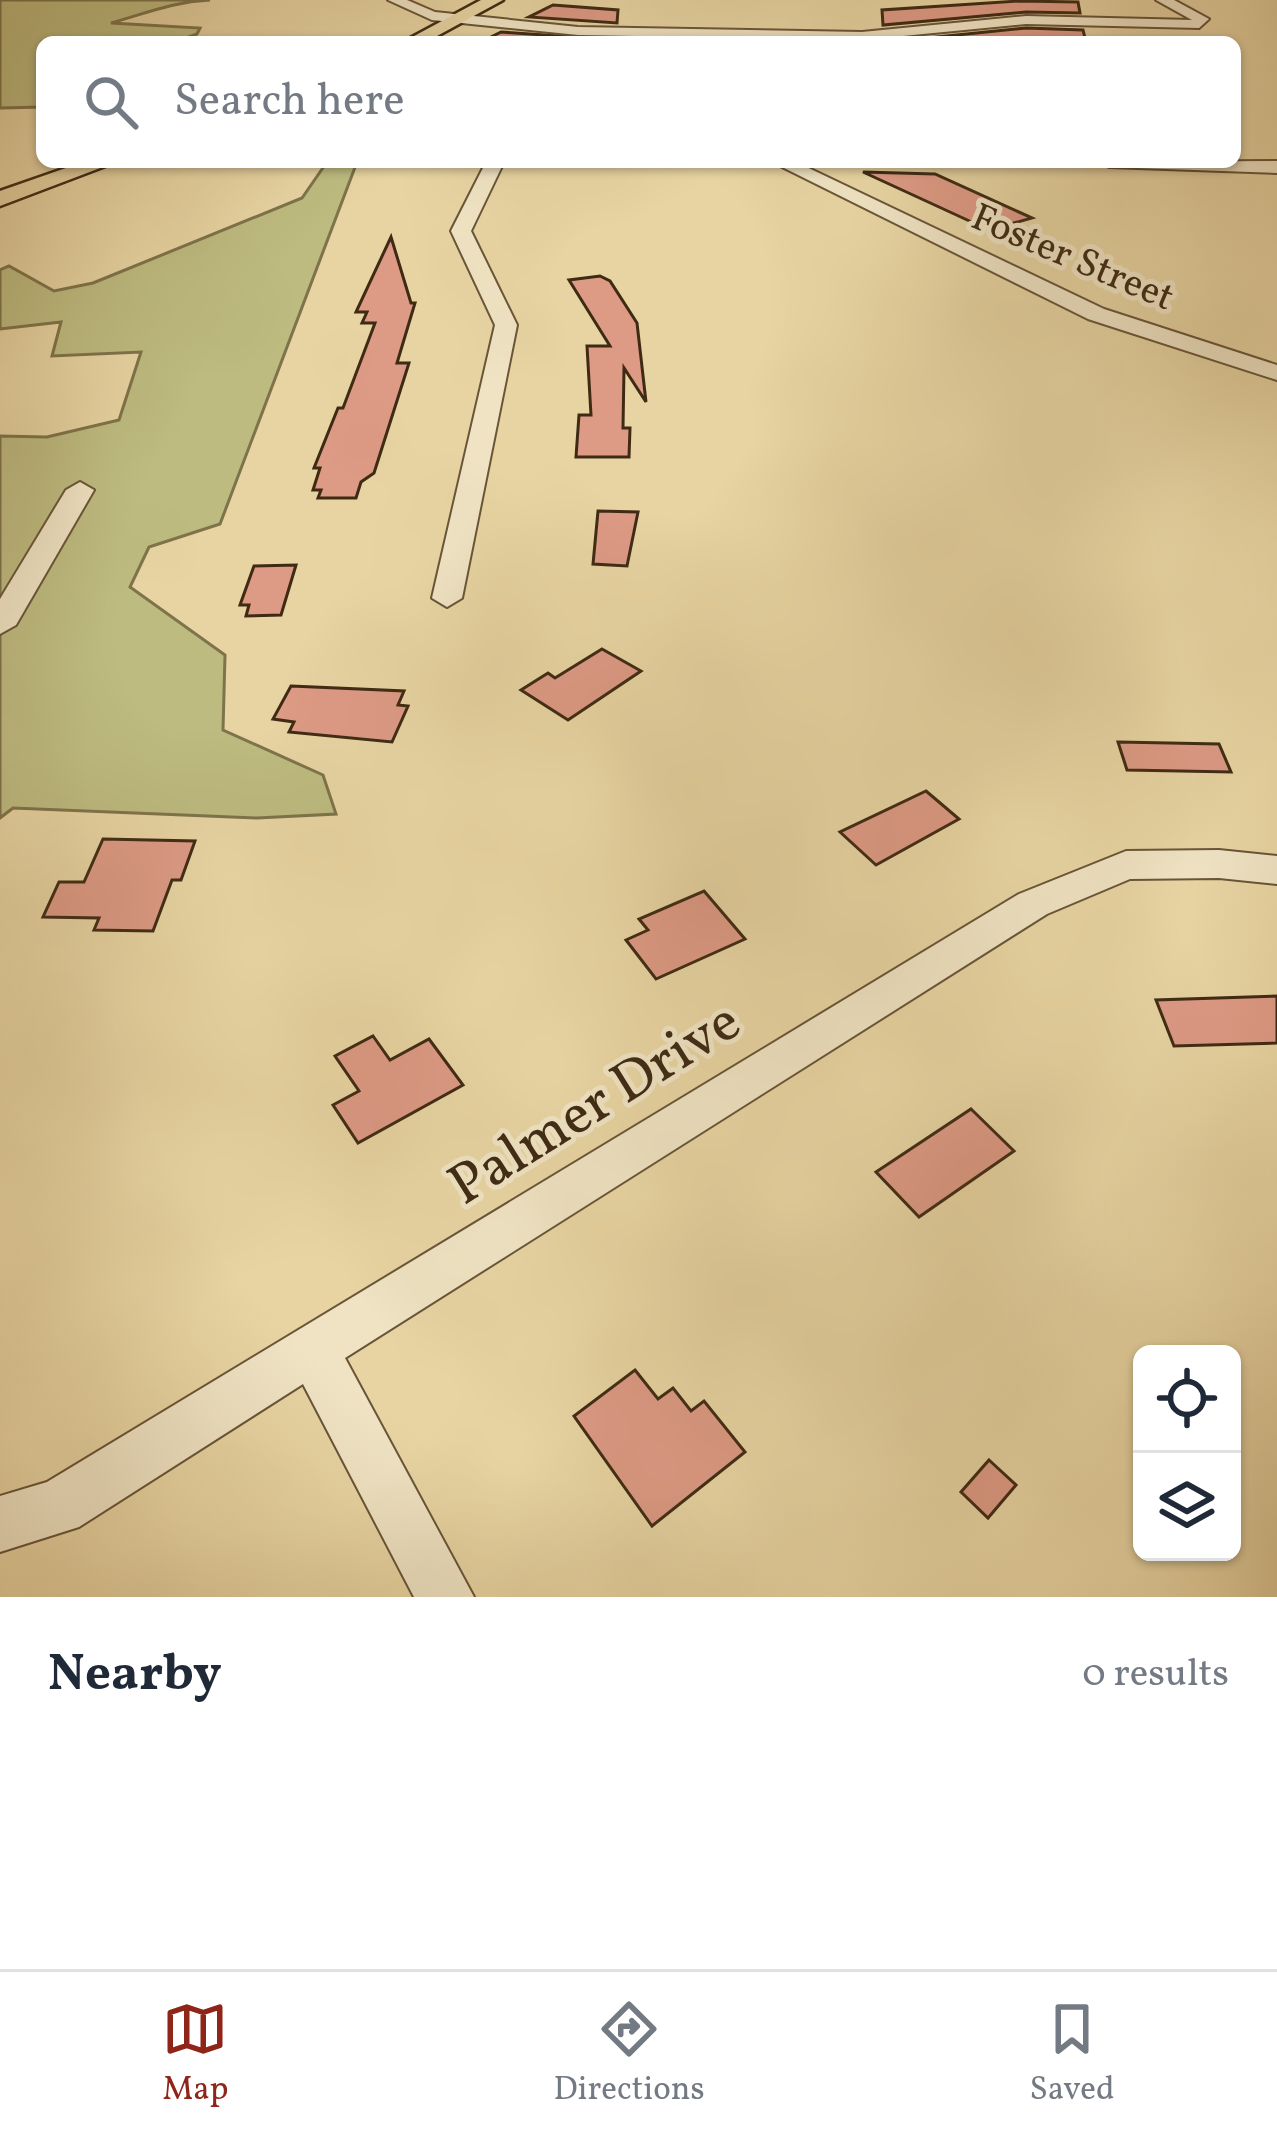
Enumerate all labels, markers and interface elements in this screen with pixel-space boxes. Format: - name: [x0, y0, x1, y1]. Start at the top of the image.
- search box: [36, 36, 1241, 168]
- icon: search: [78, 69, 144, 135]
- text: Search here: [174, 71, 405, 134]
- street label: Foster Street: [962, 192, 1182, 326]
- street label: Palmer Drive: [435, 985, 757, 1227]
- map controls: [1133, 1345, 1241, 1561]
- button: locate: [1133, 1345, 1241, 1453]
- button: layers: [1133, 1453, 1241, 1561]
- text: Nearby: [48, 1640, 222, 1711]
- text: 0 results: [1082, 1648, 1229, 1702]
- tab: Map: [162, 1996, 229, 2114]
- tab: Directions: [553, 1996, 705, 2114]
- tab: Saved: [1030, 1996, 1115, 2114]

